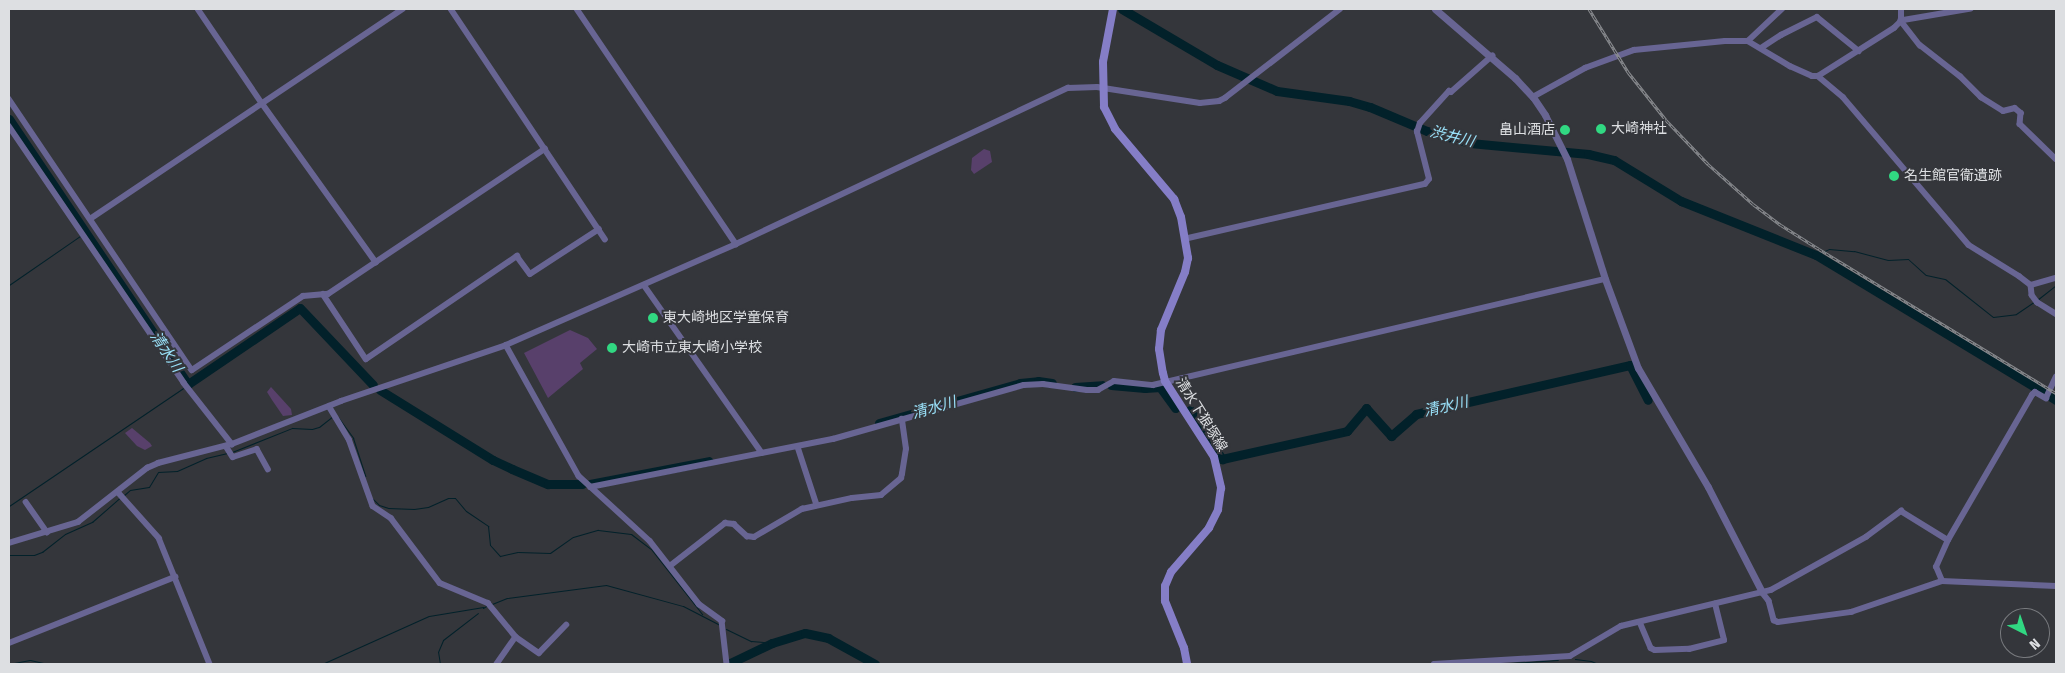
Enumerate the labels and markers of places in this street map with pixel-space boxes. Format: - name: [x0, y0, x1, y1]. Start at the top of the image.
- place label: 大崎神社: [1611, 121, 1667, 137]
- place label: 畠山酒店: [1499, 122, 1555, 138]
- marker: 大崎神社: [1595, 123, 1607, 135]
- marker: 畠山酒店: [1559, 124, 1571, 136]
- place label: 名生館官衛遺跡: [1904, 168, 2002, 184]
- marker: 名生館官衛遺跡: [1888, 170, 1900, 182]
- place label: 東大崎地区学童保育: [663, 310, 789, 326]
- marker: 東大崎地区学童保育: [647, 312, 659, 324]
- place label: 大崎市立東大崎小学校: [622, 340, 762, 356]
- marker: 大崎市立東大崎小学校: [606, 342, 618, 354]

